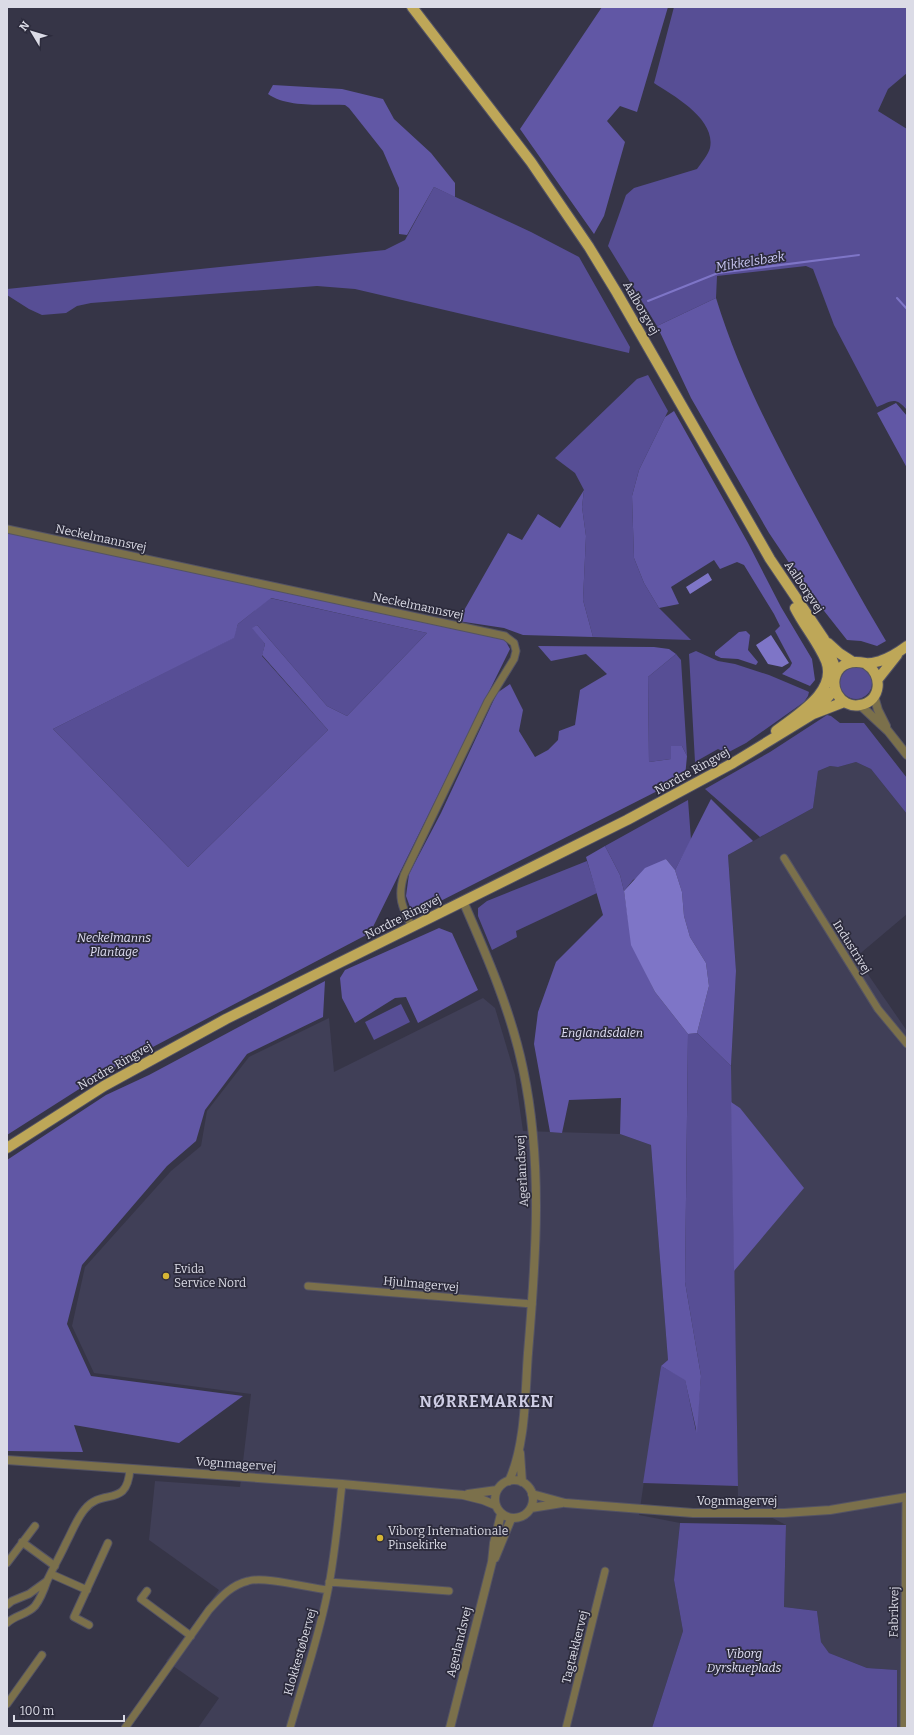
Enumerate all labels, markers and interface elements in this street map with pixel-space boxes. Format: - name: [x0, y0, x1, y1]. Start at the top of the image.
- north arrow: [12, 12, 52, 52]
- text: N: [17, 18, 33, 34]
- water label: Mikkelsbæk: [715, 248, 787, 274]
- street label: Aalborgvej: [620, 279, 662, 337]
- street label: Neckelmannsvej: [54, 522, 148, 554]
- street label: Aalborgvej: [782, 558, 826, 616]
- street label: Neckelmannsvej: [371, 590, 465, 622]
- street label: Nordre Ringvej: [652, 745, 732, 797]
- street label: Nordre Ringvej: [363, 892, 443, 942]
- street label: Industrivej: [830, 918, 874, 976]
- park label: Neckelmanns Plantage: [77, 931, 151, 959]
- park label: Englandsdalen: [561, 1026, 643, 1040]
- street label: Nordre Ringvej: [75, 1039, 155, 1093]
- street label: Agerlandsvej: [513, 1135, 531, 1207]
- place label: Evida Service Nord: [174, 1262, 246, 1290]
- marker: Evida Service Nord: [161, 1271, 171, 1281]
- street label: Hjulmagervej: [383, 1274, 459, 1294]
- district label: NØRREMARKEN: [420, 1392, 554, 1411]
- street label: Vognmagervej: [195, 1454, 277, 1474]
- street label: Vognmagervej: [697, 1494, 777, 1508]
- place label: Viborg Internationale Pinsekirke: [388, 1524, 508, 1552]
- marker: Viborg Internationale Pinsekirke: [375, 1533, 385, 1543]
- street label: Fabrikvej: [887, 1586, 901, 1638]
- street label: Agerlandsvej: [443, 1605, 475, 1679]
- street label: Klokkestøbervej: [281, 1607, 319, 1697]
- street label: Tagtækkervej: [559, 1609, 591, 1685]
- park label: Viborg Dyrskueplads: [707, 1647, 782, 1675]
- scale bar: [14, 1697, 124, 1723]
- text: 100 m: [20, 1704, 55, 1718]

